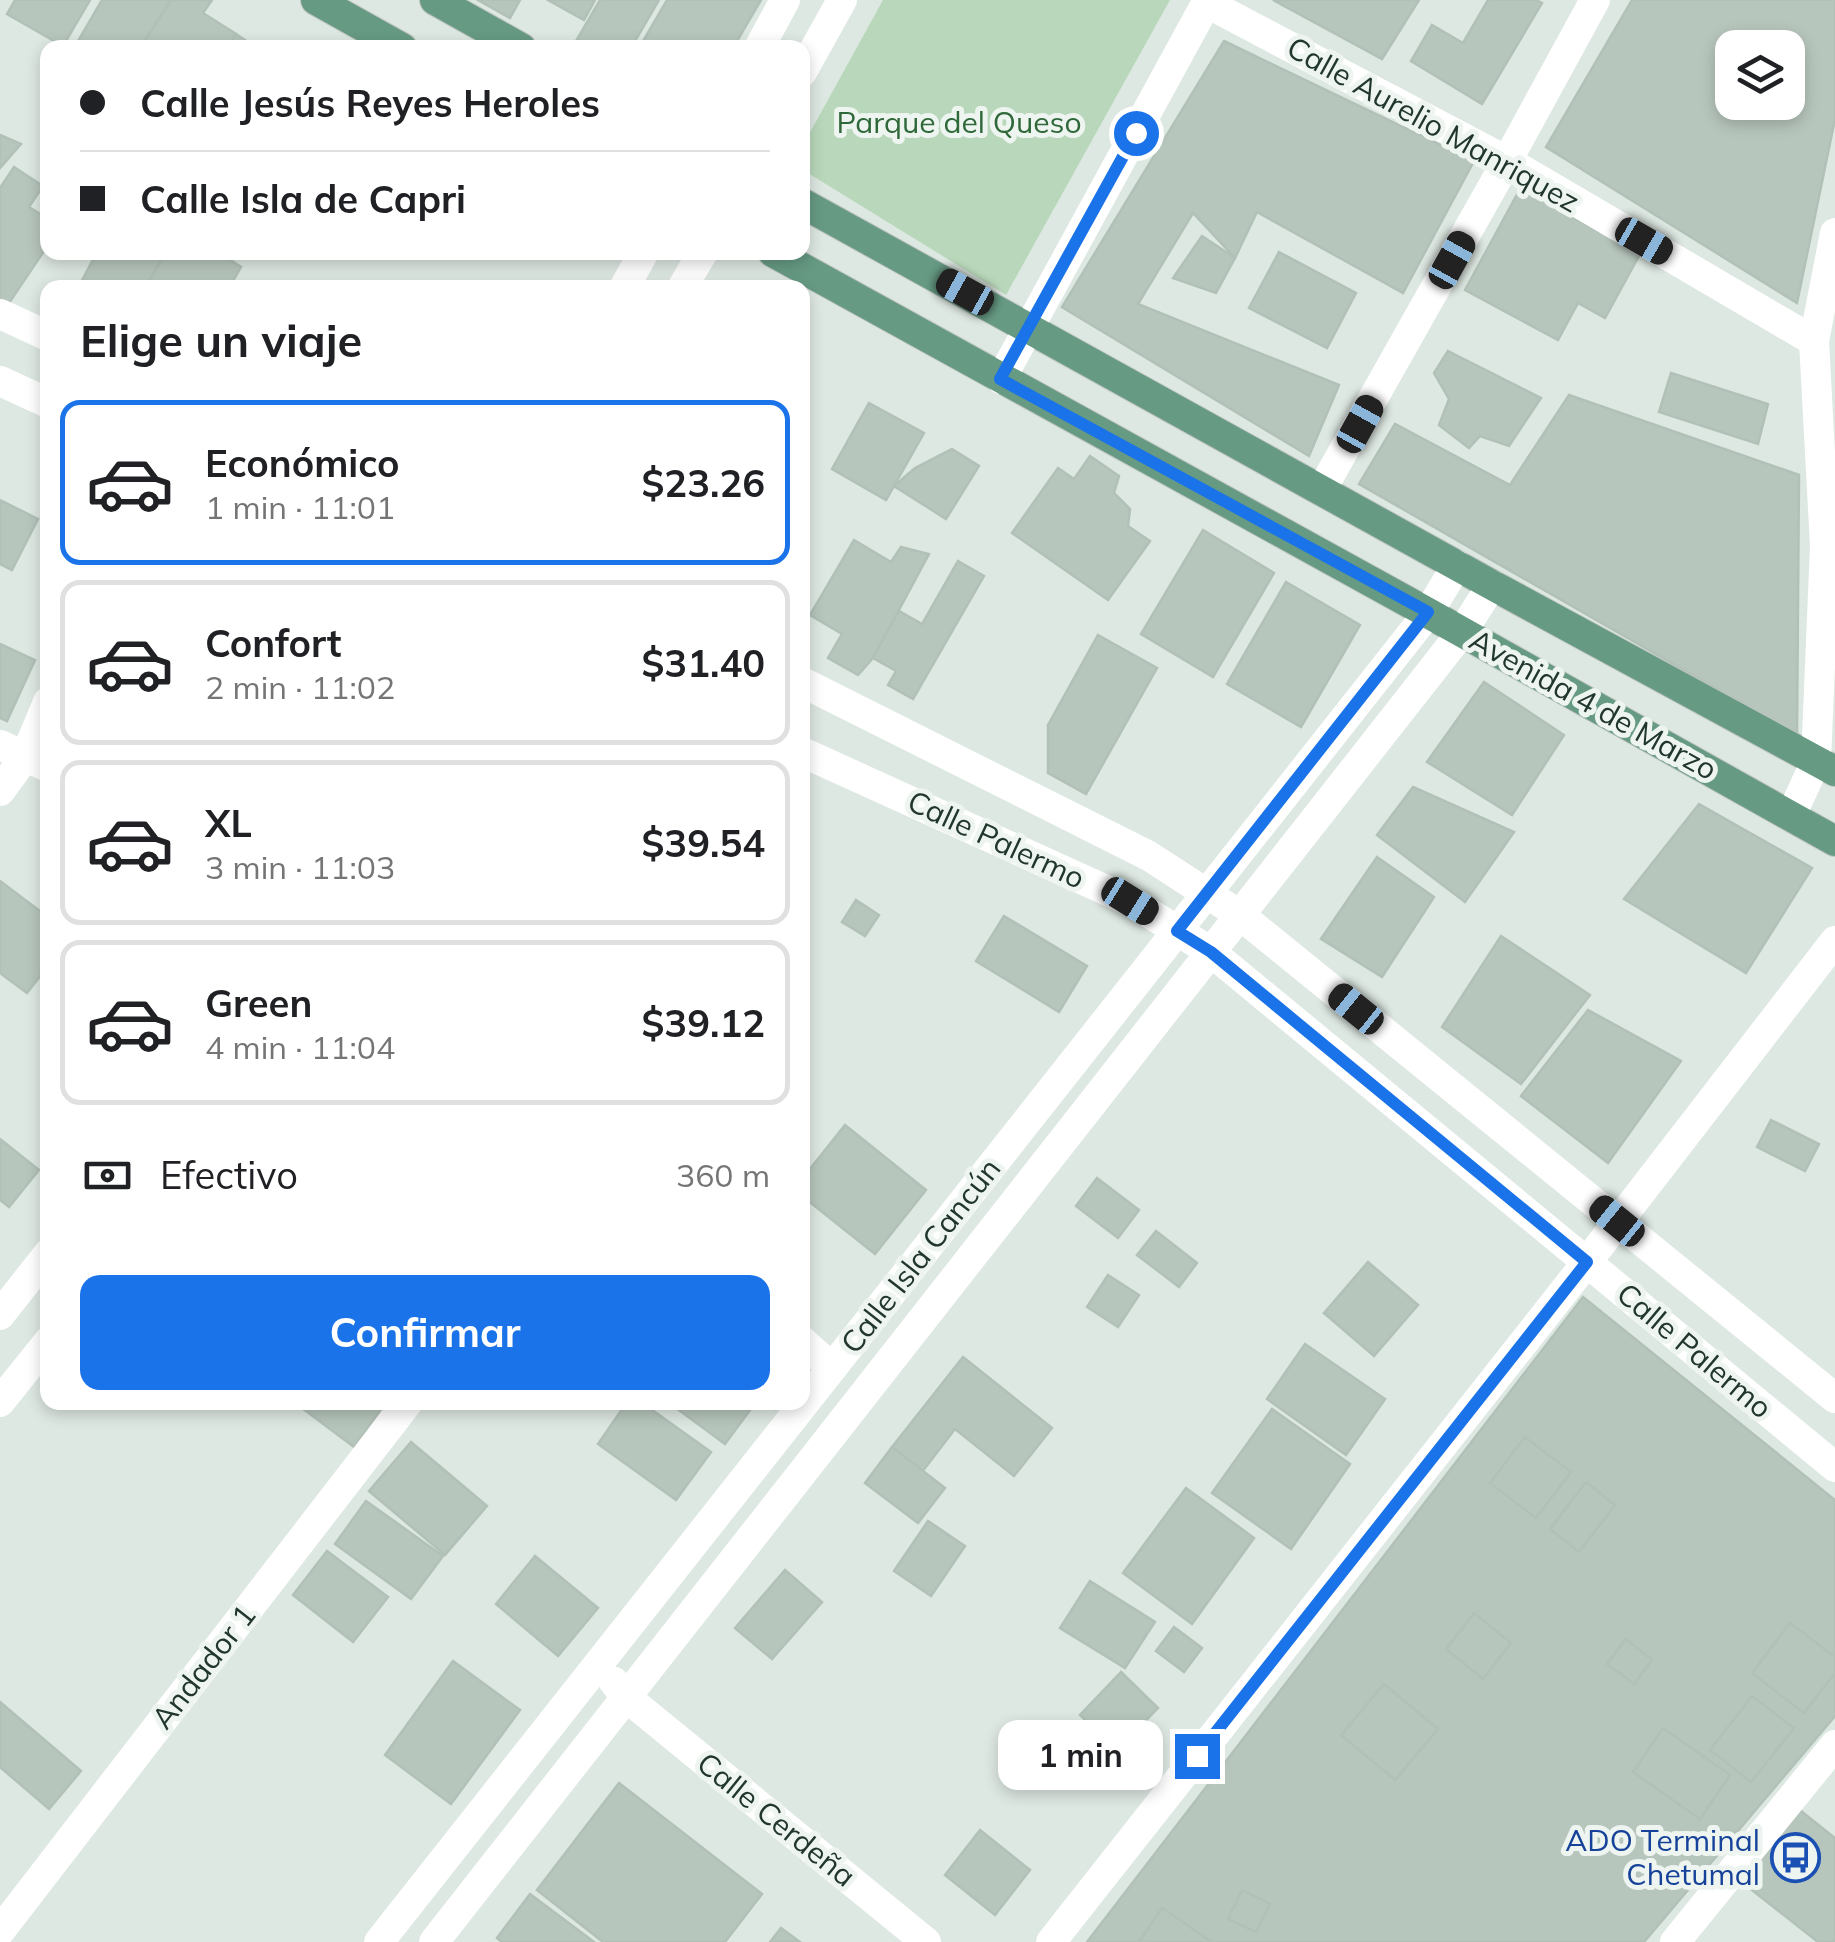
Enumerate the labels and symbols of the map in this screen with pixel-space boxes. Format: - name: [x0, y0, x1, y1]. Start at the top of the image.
- street label: Calle Aurelio Manriquez: [1281, 28, 1586, 220]
- park label: Parque del Queso: [836, 103, 1082, 141]
- route start: [1114, 111, 1159, 156]
- car: [1611, 213, 1677, 269]
- car: [1424, 226, 1480, 294]
- car: [931, 264, 999, 320]
- car: [1332, 390, 1388, 458]
- street label: Avenida 4 de Marzo: [1463, 620, 1724, 788]
- street label: Calle Palermo: [902, 781, 1091, 897]
- car: [1097, 872, 1163, 930]
- car: [1323, 978, 1389, 1040]
- street label: Calle Isla Cancún: [832, 1150, 1008, 1361]
- car: [1584, 1190, 1650, 1252]
- street label: Calle Palermo: [1609, 1274, 1780, 1426]
- street label: Andador 1: [143, 1597, 264, 1736]
- callout: 1 min: [997, 1721, 1162, 1791]
- route end: [1175, 1734, 1220, 1779]
- street label: Calle Cerdeña: [690, 1744, 864, 1895]
- place label: ADO Terminal Chetumal: [1565, 1821, 1760, 1893]
- bus stop icon: ADO Terminal Chetumal: [1769, 1832, 1821, 1884]

